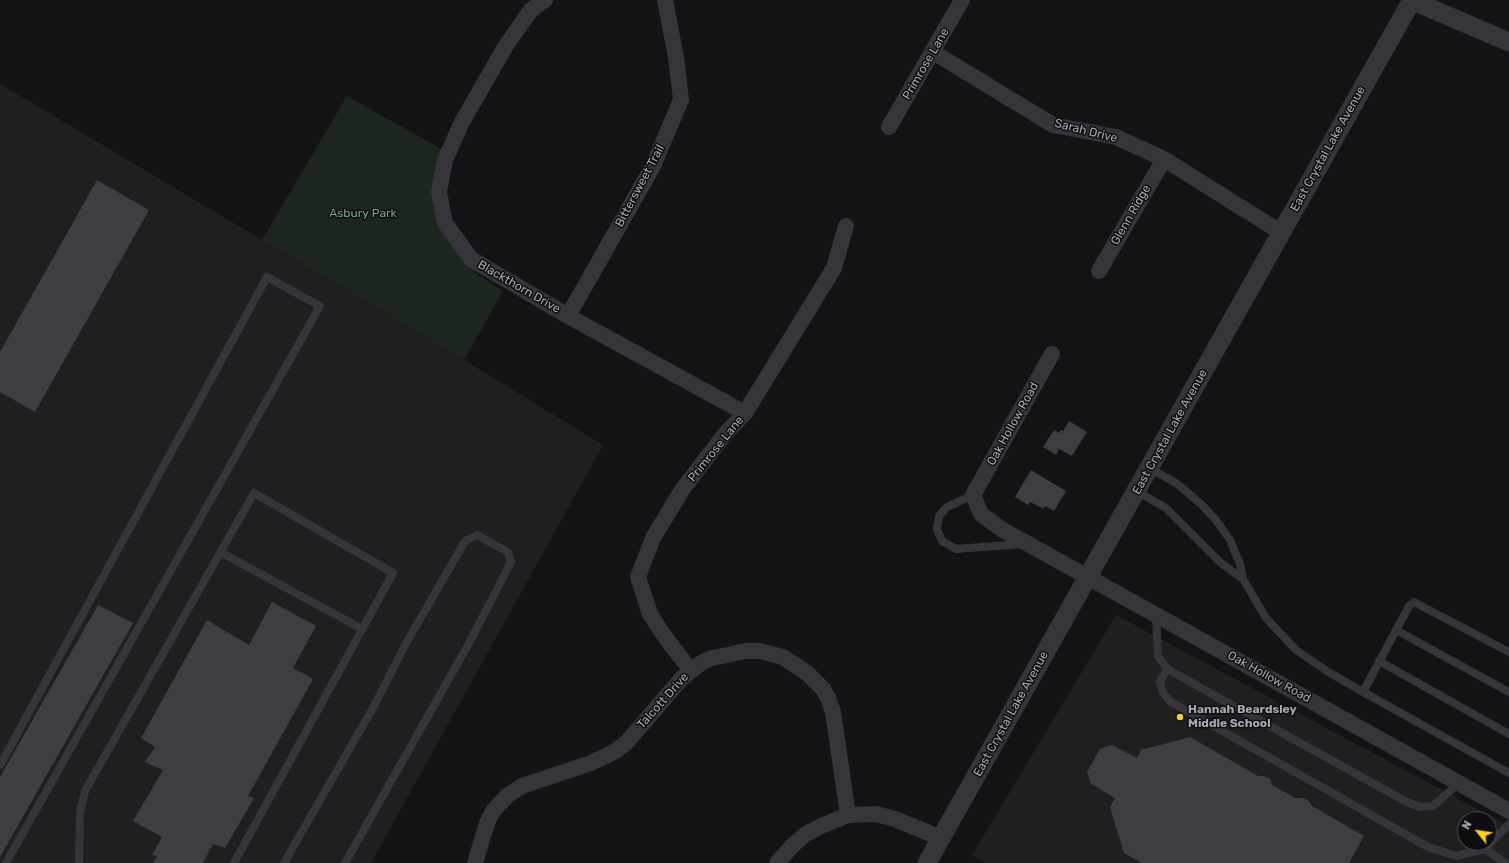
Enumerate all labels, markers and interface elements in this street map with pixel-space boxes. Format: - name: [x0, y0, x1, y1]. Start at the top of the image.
- street label: Primrose Lane: [900, 26, 952, 102]
- street label: East Crystal Lake Avenue: [1288, 84, 1368, 214]
- street label: Sarah Drive: [1053, 116, 1119, 146]
- street label: Bittersweet Trail: [612, 142, 668, 230]
- street label: Glenn Ridge: [1108, 182, 1154, 248]
- park label: Asbury Park: [329, 207, 397, 221]
- street label: Blackthorn Drive: [475, 258, 563, 316]
- street label: East Crystal Lake Avenue: [1130, 367, 1210, 497]
- street label: Oak Hollow Road: [984, 380, 1042, 468]
- street label: Primrose Lane: [685, 413, 747, 485]
- street label: Oak Hollow Road: [1225, 648, 1313, 706]
- street label: East Crystal Lake Avenue: [971, 649, 1051, 779]
- street label: Talcott Drive: [634, 670, 692, 732]
- place label: Hannah Beardsley Middle School: [1188, 703, 1297, 731]
- marker: Hannah Beardsley Middle School: [1175, 712, 1185, 722]
- north arrow: [1457, 811, 1497, 851]
- text: N: [1459, 819, 1475, 832]

